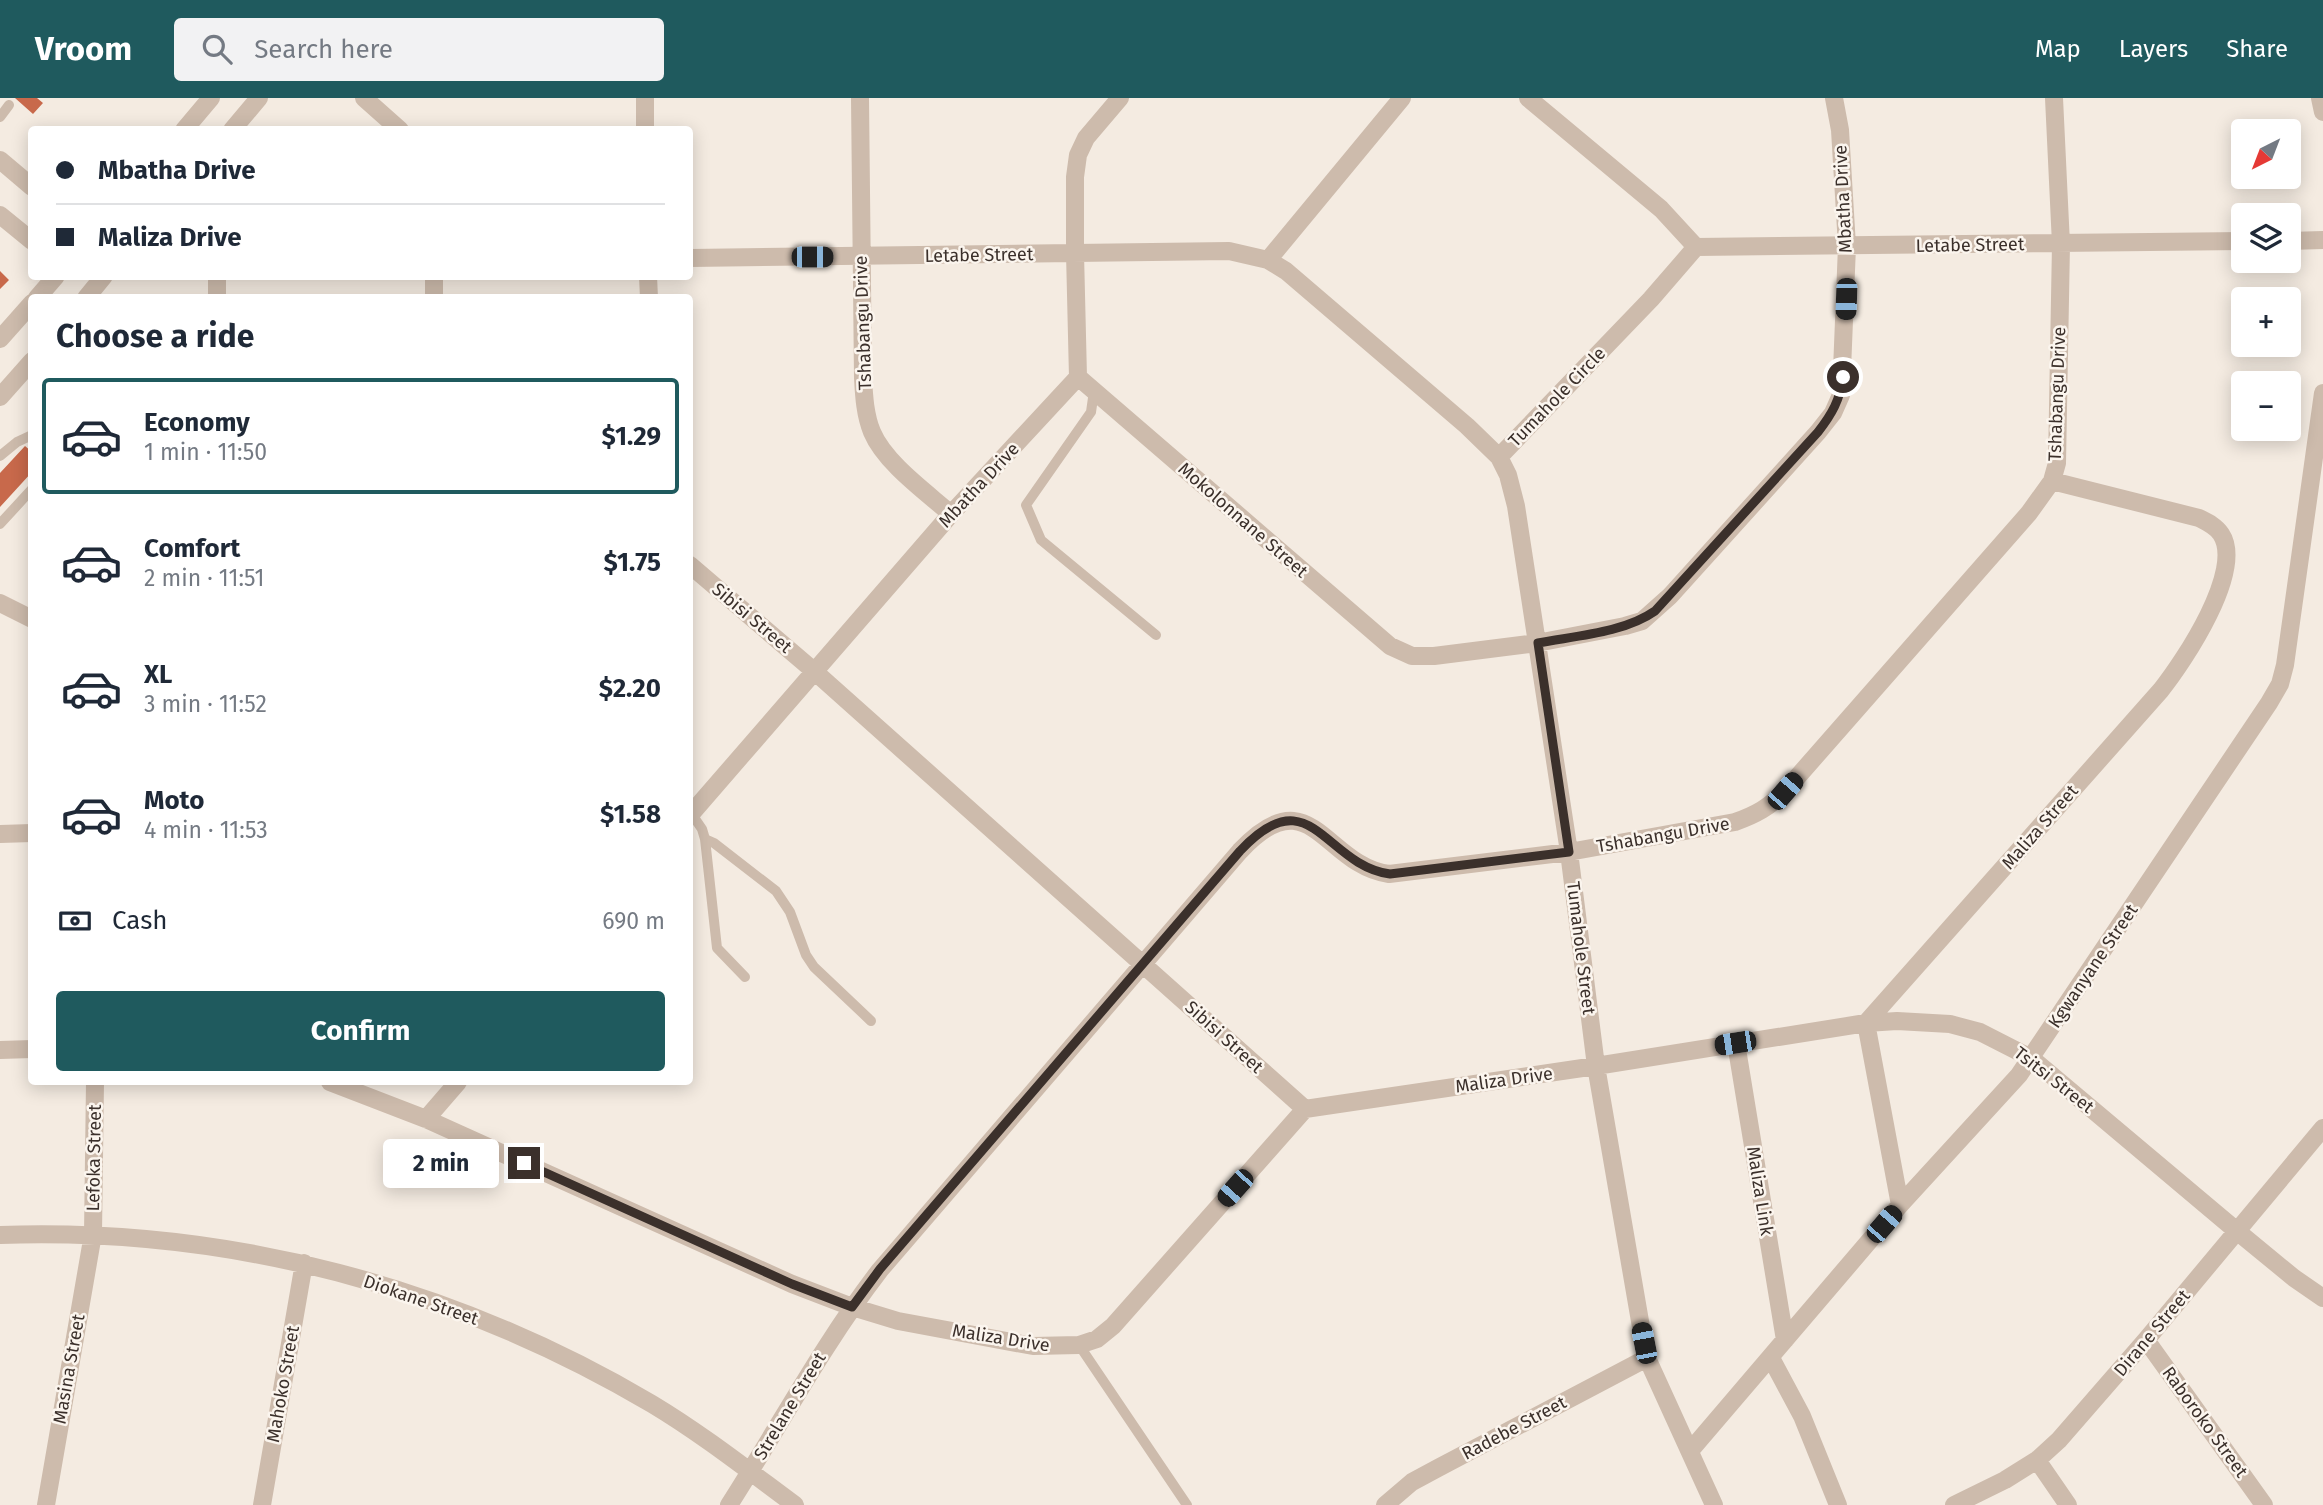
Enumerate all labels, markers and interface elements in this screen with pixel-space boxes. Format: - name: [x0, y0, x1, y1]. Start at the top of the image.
- search box: [174, 18, 664, 81]
- text: Vroom: [35, 29, 132, 69]
- icon: search: [198, 30, 236, 68]
- text: Search here: [254, 34, 393, 65]
- text: Map: [2035, 35, 2081, 63]
- text: Layers: [2119, 35, 2188, 63]
- text: Share: [2226, 35, 2288, 63]
- north arrow: [2231, 119, 2301, 189]
- map controls: [2231, 119, 2301, 441]
- street label: Mbatha Drive: [1829, 144, 1857, 254]
- text: Mbatha Drive: [98, 155, 256, 186]
- button: layers: [2231, 203, 2301, 273]
- text: Maliza Drive: [98, 222, 242, 253]
- street label: Letabe Street: [1916, 233, 2025, 257]
- street label: Letabe Street: [925, 243, 1034, 267]
- car: [792, 247, 834, 268]
- street label: Tshabangu Drive: [850, 255, 876, 391]
- car: [1835, 278, 1858, 320]
- button: +: [2231, 287, 2301, 357]
- text: Choose a ride: [56, 317, 254, 355]
- street label: Tshabangu Drive: [2044, 326, 2070, 462]
- street label: Tumahole Circle: [1504, 343, 1610, 451]
- route start: [1827, 361, 1859, 393]
- button: −: [2231, 371, 2301, 441]
- icon: car: [60, 405, 123, 468]
- text: Economy: [144, 407, 250, 438]
- text: $1.29: [602, 421, 661, 452]
- text: 1 min · 11:50: [144, 438, 267, 466]
- street label: Mbatha Drive: [934, 438, 1024, 532]
- street label: Mokolonnane Street: [1174, 458, 1313, 583]
- icon: car: [60, 531, 123, 594]
- text: Comfort: [144, 533, 240, 564]
- text: $1.75: [604, 547, 661, 578]
- text: 2 min · 11:51: [144, 564, 264, 592]
- street label: Sibisi Street: [707, 578, 797, 658]
- icon: car: [60, 657, 123, 720]
- text: XL: [144, 659, 172, 690]
- text: $2.20: [599, 673, 661, 704]
- text: 3 min · 11:52: [144, 690, 267, 718]
- car: [1764, 768, 1807, 814]
- street label: Maliza Street: [1997, 780, 2083, 874]
- icon: car: [60, 783, 123, 846]
- text: Moto: [144, 785, 204, 816]
- text: $1.58: [600, 799, 661, 830]
- street label: Tshabangu Drive: [1595, 812, 1731, 858]
- text: 4 min · 11:53: [144, 816, 268, 844]
- street label: Tumahole Street: [1562, 880, 1600, 1016]
- street label: Kgwanyane Street: [2043, 899, 2143, 1032]
- icon: cash: [56, 902, 94, 940]
- text: Cash: [112, 905, 168, 936]
- text: 690 m: [602, 907, 665, 935]
- button: Confirm: [56, 991, 665, 1071]
- street label: Sibisi Street: [1180, 996, 1268, 1078]
- car: [1713, 1029, 1758, 1057]
- street label: Tsitsi Street: [2010, 1042, 2099, 1118]
- street label: Maliza Drive: [1454, 1062, 1554, 1098]
- street label: Lefoka Street: [82, 1104, 106, 1212]
- callout: 2 min: [384, 1138, 500, 1188]
- street label: Maliza Link: [1742, 1145, 1778, 1238]
- route end: [508, 1147, 540, 1179]
- text: 2 min: [413, 1149, 469, 1177]
- car: [1214, 1165, 1257, 1211]
- car: [1863, 1201, 1906, 1247]
- street label: Diokane Street: [361, 1270, 482, 1330]
- street label: Dirane Street: [2109, 1285, 2195, 1381]
- street label: Masina Street: [49, 1312, 90, 1426]
- street label: Maliza Drive: [951, 1319, 1051, 1357]
- car: [1630, 1320, 1659, 1366]
- street label: Mahoko Street: [262, 1323, 304, 1444]
- street label: Strelane Street: [749, 1348, 831, 1464]
- street label: Raboroko Street: [2157, 1362, 2253, 1482]
- street label: Radebe Street: [1458, 1391, 1570, 1465]

